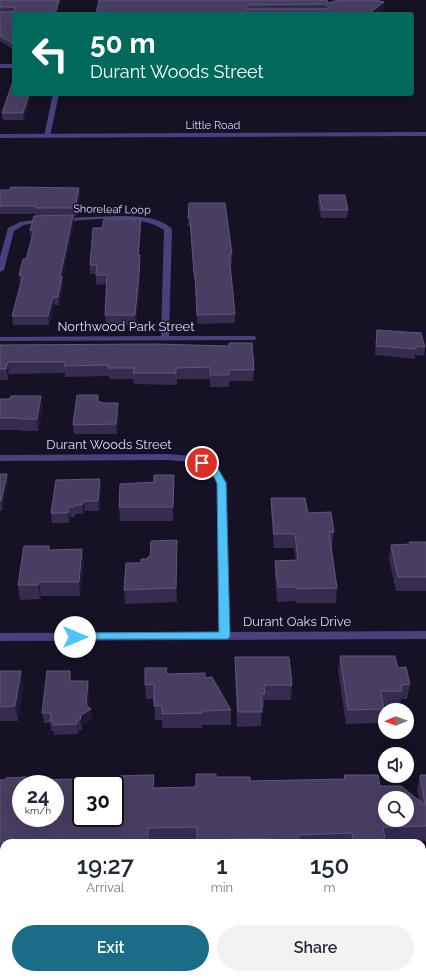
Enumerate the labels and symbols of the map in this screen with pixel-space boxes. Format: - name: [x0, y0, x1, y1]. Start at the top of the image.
- street label: Little Road: [186, 119, 241, 132]
- street label: Shoreleaf Loop: [73, 202, 151, 217]
- street label: Northwood Park Street: [57, 319, 195, 334]
- street label: Durant Woods Street: [46, 437, 172, 452]
- pin: [185, 446, 219, 480]
- street label: Durant Oaks Drive: [243, 614, 351, 629]
- position arrow: [54, 616, 96, 658]
- north arrow: [378, 703, 414, 739]
- speed limit sign: 30: [72, 775, 124, 827]

